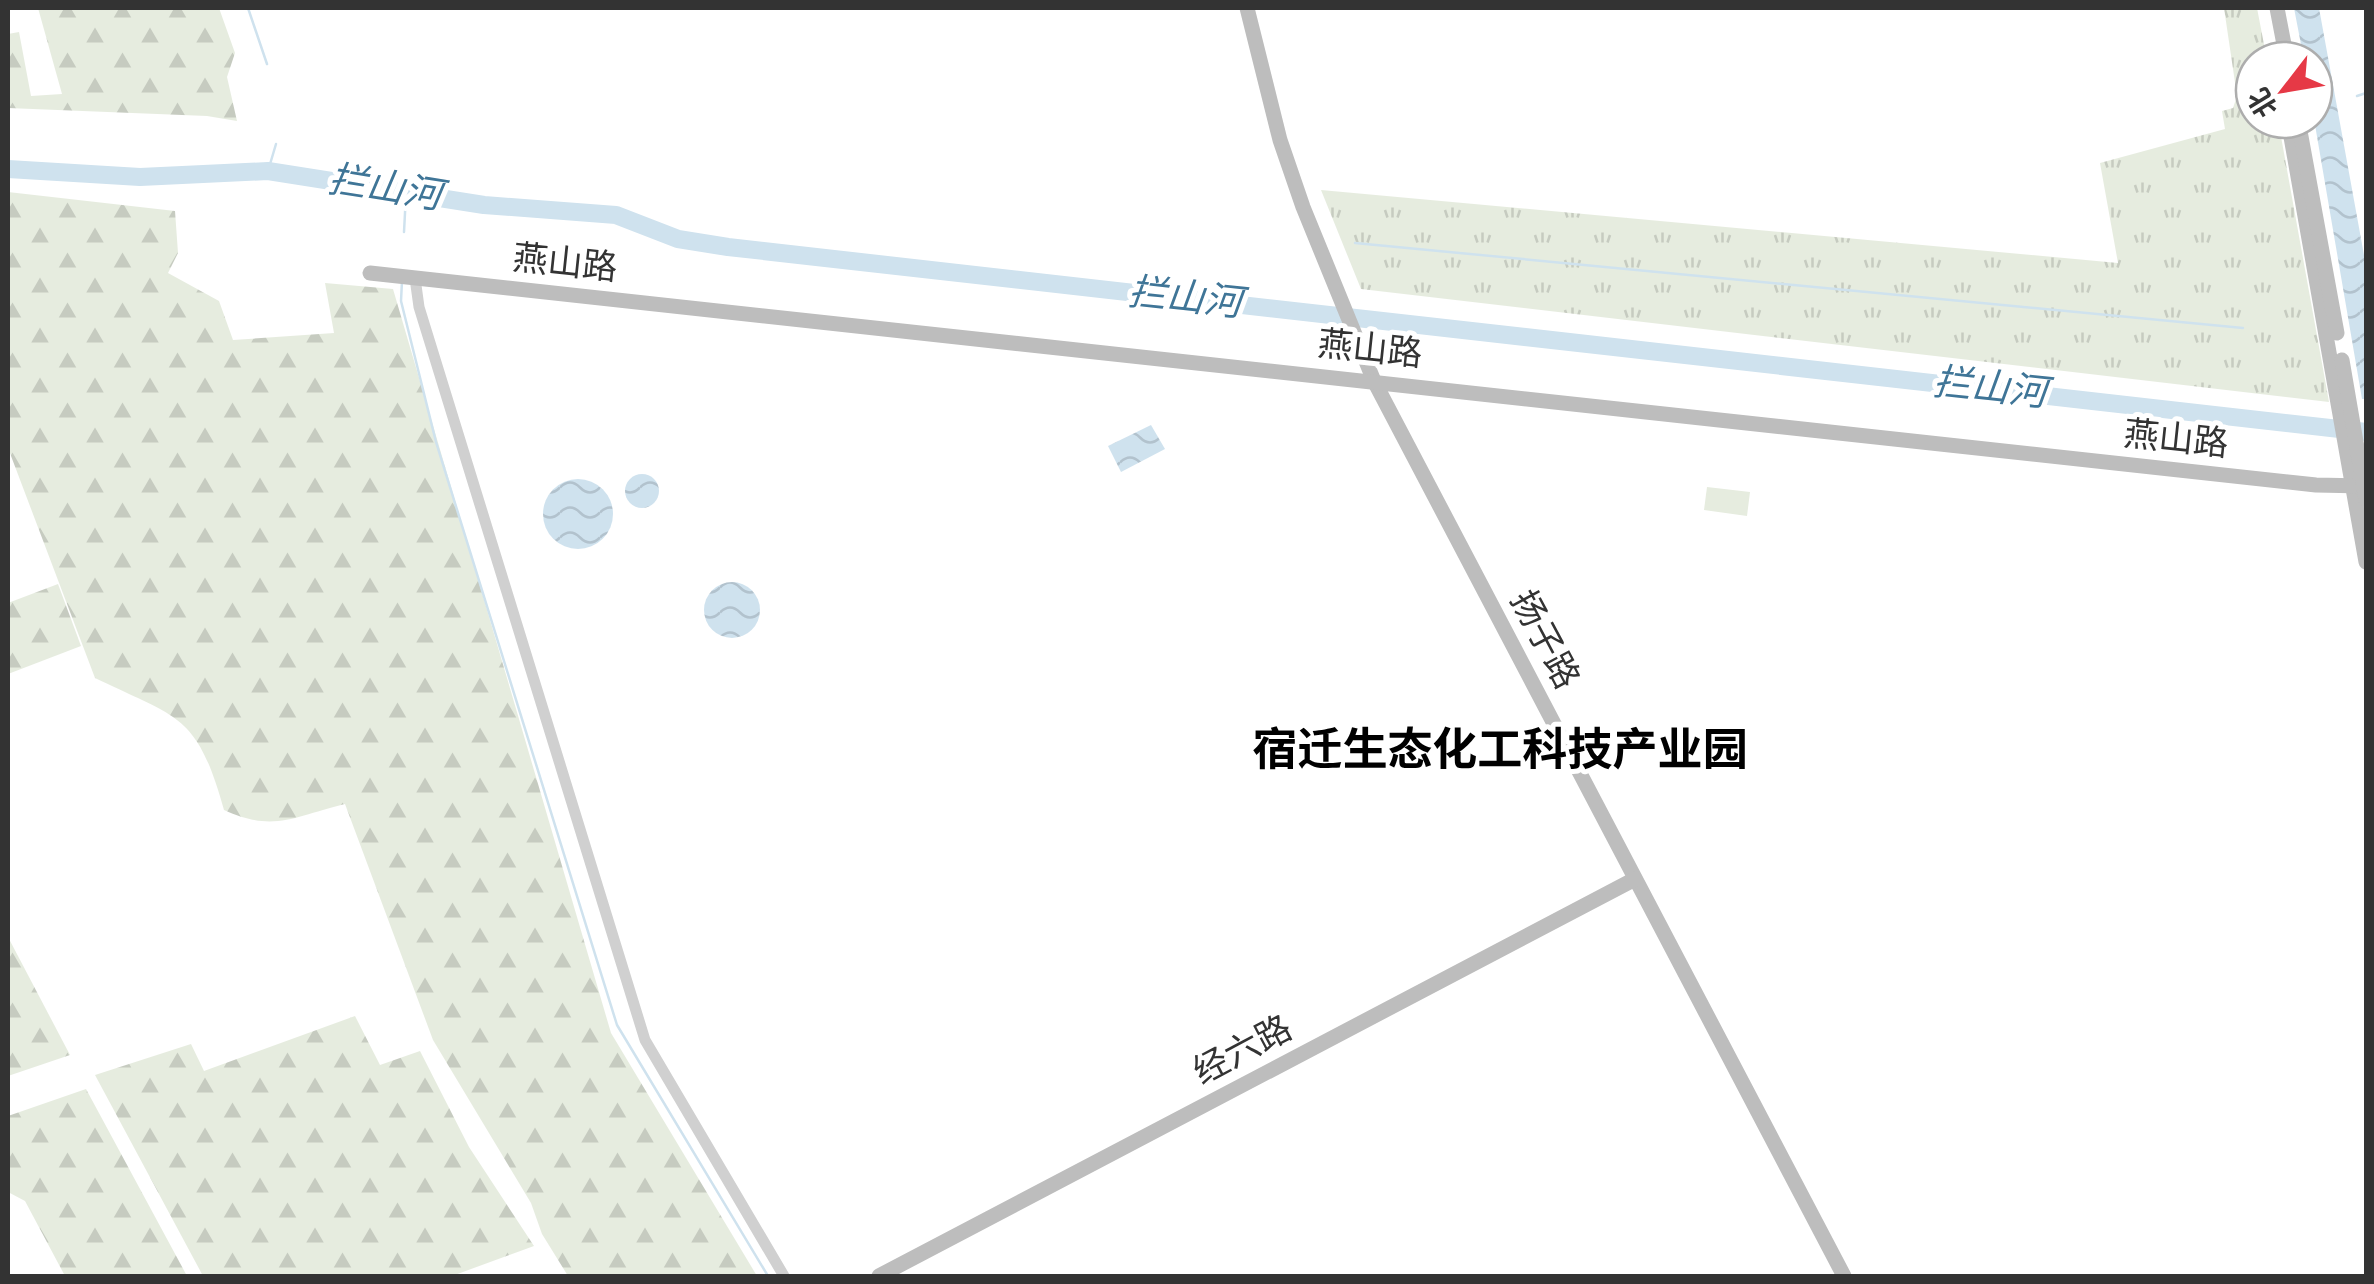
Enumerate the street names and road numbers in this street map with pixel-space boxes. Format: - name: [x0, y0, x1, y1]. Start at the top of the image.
- street label: 燕山路: [511, 239, 619, 287]
- street label: 燕山路: [1316, 325, 1424, 373]
- street label: 燕山路: [2122, 415, 2230, 463]
- street label: 扬子路: [1504, 584, 1586, 695]
- street label: 经六路: [1187, 1009, 1298, 1091]

